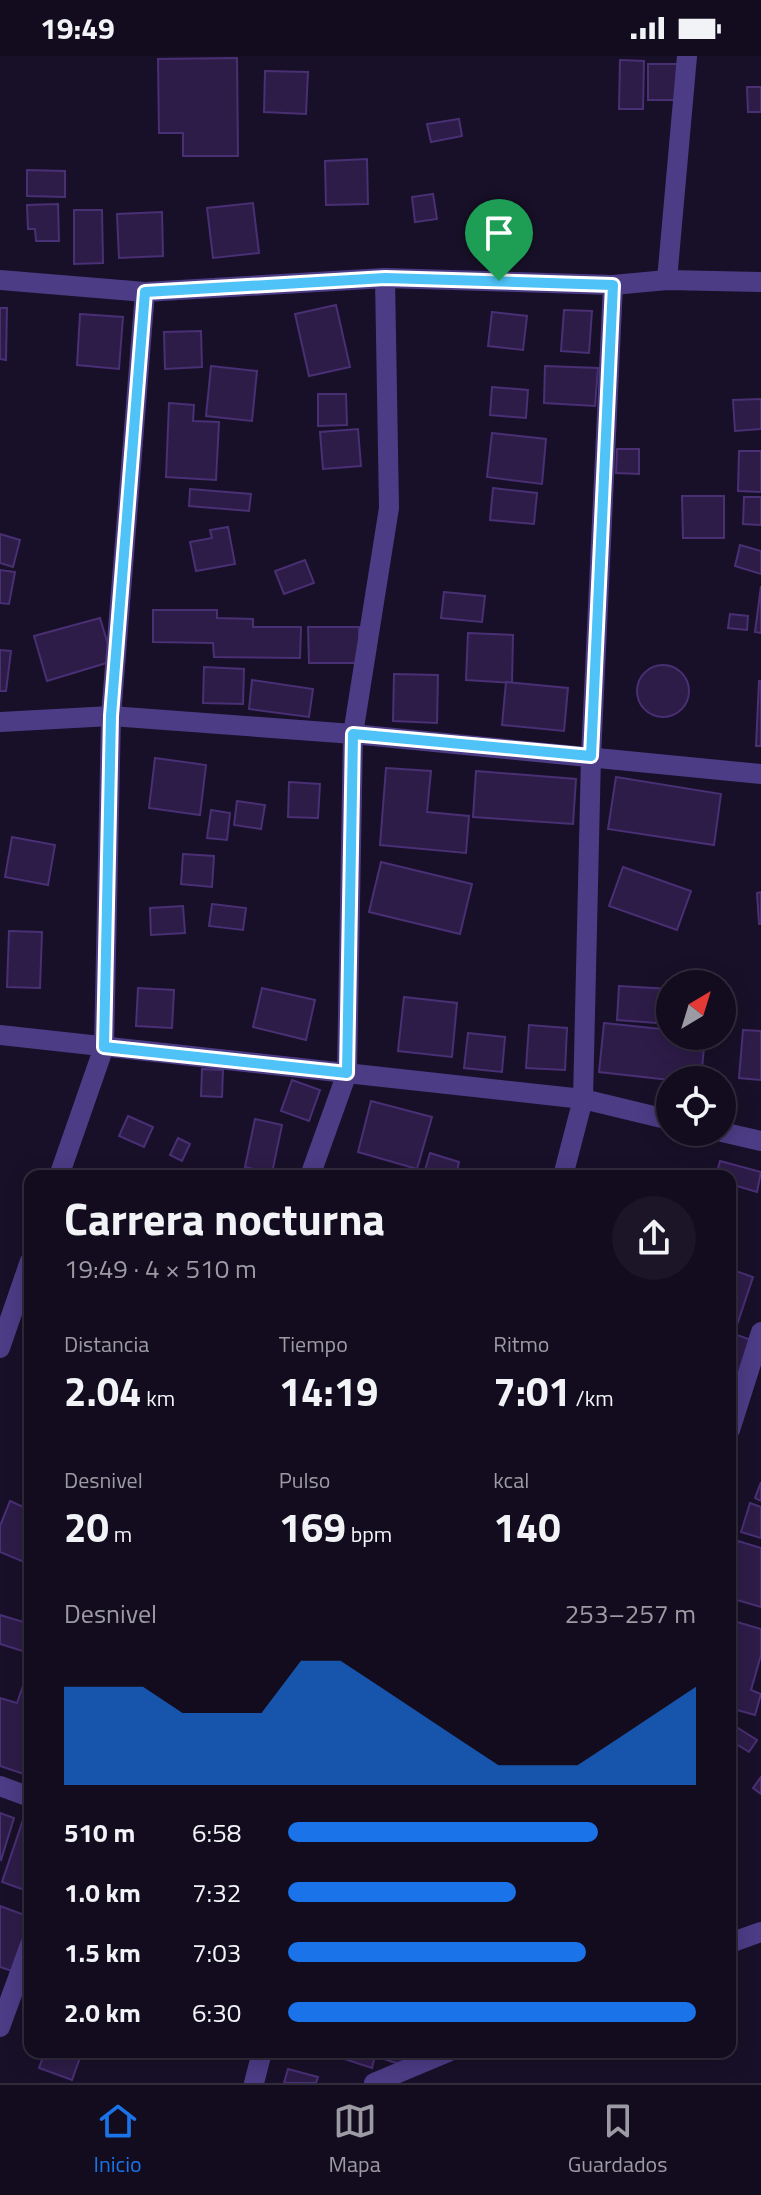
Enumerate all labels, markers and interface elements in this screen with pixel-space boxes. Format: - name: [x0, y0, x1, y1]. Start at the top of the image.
- text: 19:49: [40, 5, 115, 51]
- pin: [465, 199, 533, 281]
- icon: arrive: [477, 211, 521, 255]
- north arrow: [656, 970, 736, 1050]
- map controls: [656, 970, 736, 1146]
- button: locate: [656, 1066, 736, 1146]
- text: Carrera nocturna: [64, 1185, 385, 1252]
- button: share: [612, 1196, 696, 1280]
- text: 19:49 · 4 × 510 m: [64, 1249, 257, 1288]
- text: Distancia: [64, 1327, 149, 1361]
- text: Tiempo: [279, 1327, 348, 1361]
- text: Ritmo: [493, 1327, 549, 1361]
- text: 2.04: [64, 1361, 141, 1422]
- text: 14:19: [279, 1361, 379, 1422]
- text: 7:01: [493, 1361, 571, 1422]
- text: km: [141, 1381, 175, 1415]
- text: /km: [571, 1381, 614, 1415]
- text: Desnivel: [64, 1463, 143, 1497]
- text: Pulso: [279, 1463, 330, 1497]
- text: kcal: [493, 1463, 529, 1497]
- text: 20: [64, 1497, 109, 1558]
- text: 169: [279, 1497, 346, 1558]
- text: 140: [493, 1497, 561, 1558]
- text: m: [109, 1517, 132, 1551]
- text: bpm: [346, 1517, 392, 1551]
- text: Desnivel: [64, 1594, 157, 1633]
- text: 253–257 m: [565, 1594, 696, 1633]
- text: 510 m: [64, 1813, 135, 1852]
- text: 6:58: [192, 1813, 241, 1852]
- text: 1.0 km: [64, 1873, 141, 1912]
- text: 7:32: [192, 1873, 241, 1912]
- text: 1.5 km: [64, 1933, 141, 1972]
- text: 7:03: [192, 1933, 241, 1972]
- text: 2.0 km: [64, 1993, 141, 2032]
- text: 6:30: [192, 1993, 241, 2032]
- tab: Inicio: [94, 2099, 142, 2181]
- tab: Mapa: [329, 2099, 381, 2181]
- tab: Guardados: [568, 2099, 667, 2181]

